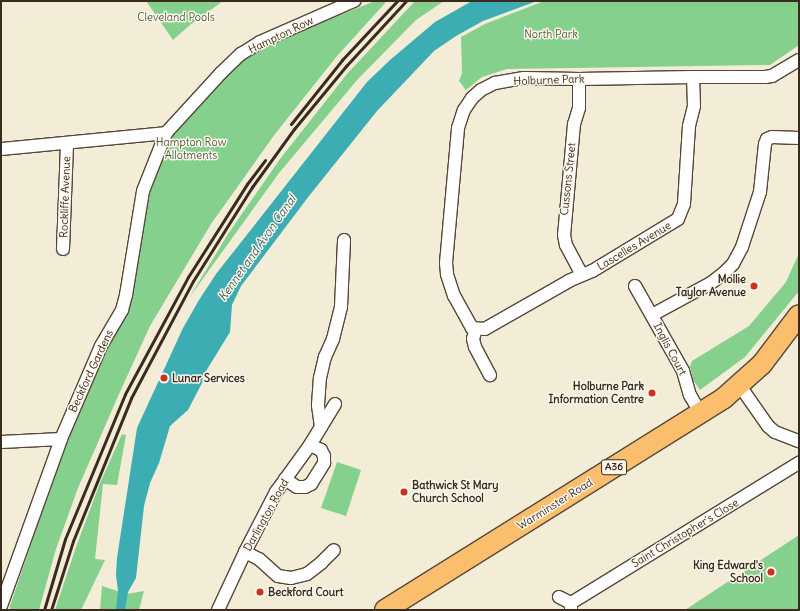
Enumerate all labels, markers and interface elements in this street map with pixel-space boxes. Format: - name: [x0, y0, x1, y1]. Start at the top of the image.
- park label: Cleveland Pools: [137, 10, 215, 24]
- street label: Hampton Row: [246, 14, 316, 56]
- park label: North Park: [524, 27, 578, 41]
- street label: Holburne Park: [513, 72, 585, 88]
- park label: Hampton Row Allotments: [156, 136, 226, 162]
- street label: Cussons Street: [558, 142, 578, 216]
- street label: Rockliffe Avenue: [57, 156, 73, 238]
- water label: Kennet and Avon Canal: [215, 192, 299, 304]
- street label: Lascelles Avenue: [595, 219, 673, 273]
- place label: Mollie Taylor Avenue: [676, 273, 746, 299]
- marker: Mollie Taylor Avenue: [749, 281, 759, 291]
- street label: Inglis Court: [651, 320, 689, 378]
- street label: Beckford Gardens: [66, 328, 116, 414]
- place label: Lunar Services: [172, 371, 245, 385]
- marker: Lunar Services: [159, 373, 169, 383]
- place label: Holburne Park Information Centre: [549, 380, 644, 406]
- marker: Holburne Park Information Centre: [647, 388, 657, 398]
- road number: A36: [601, 459, 627, 475]
- street label: Warminster Road: [515, 476, 595, 532]
- street label: Darlington Road: [241, 477, 291, 553]
- place label: Bathwick St Mary Church School: [412, 479, 499, 505]
- marker: Bathwick St Mary Church School: [399, 487, 409, 497]
- street label: Saint Christopher's Close: [629, 496, 741, 570]
- place label: King Edward's School: [693, 559, 763, 585]
- marker: King Edward's School: [766, 567, 776, 577]
- place label: Beckford Court: [268, 585, 343, 599]
- marker: Beckford Court: [255, 587, 265, 597]

